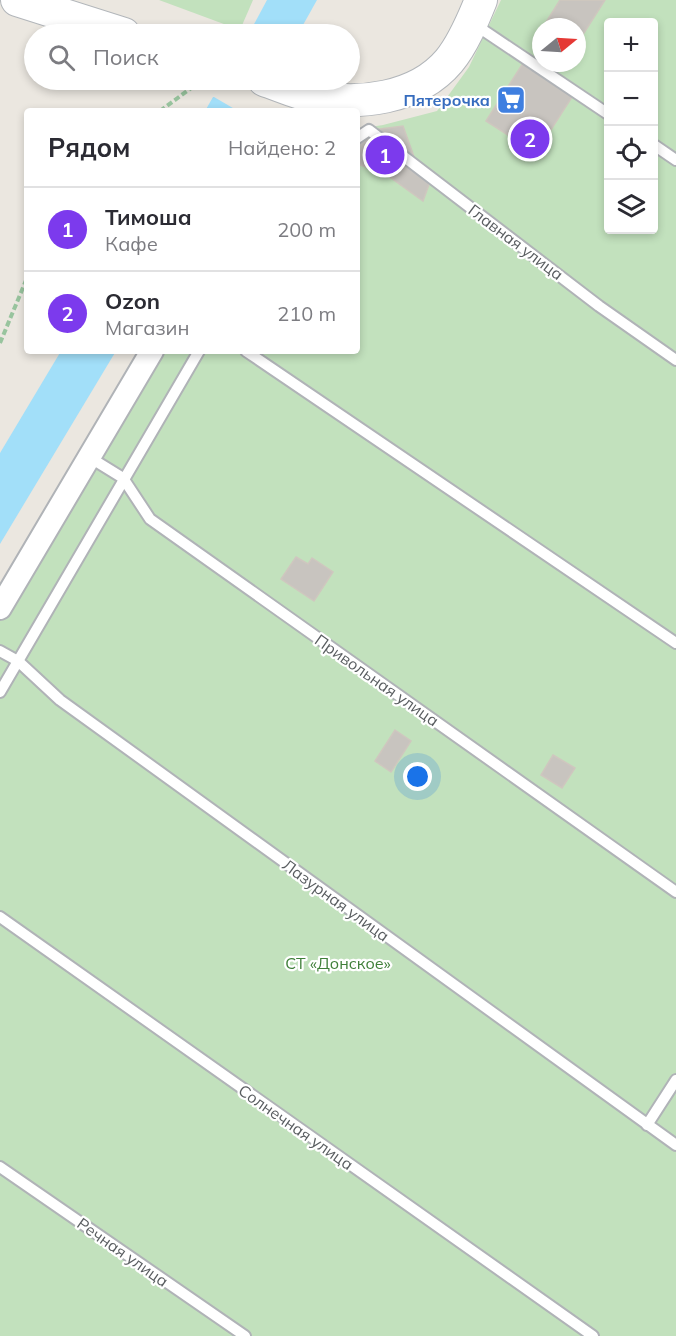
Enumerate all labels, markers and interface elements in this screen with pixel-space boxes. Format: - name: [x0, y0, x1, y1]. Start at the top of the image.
- north arrow: [532, 18, 586, 72]
- map controls: [604, 18, 658, 234]
- button: +: [604, 18, 658, 72]
- search box: [24, 24, 360, 90]
- icon: search: [45, 41, 78, 74]
- text: Поиск: [93, 43, 159, 71]
- button: −: [604, 72, 658, 126]
- supermarket icon: Пятерочка: [495, 84, 527, 116]
- place label: Пятерочка: [403, 90, 490, 110]
- pin: 2: [510, 116, 550, 162]
- button: locate: [604, 126, 658, 180]
- text: Рядом: [48, 131, 131, 164]
- pin: 1: [366, 132, 404, 178]
- text: Найдено: 2: [228, 135, 336, 160]
- button: layers: [604, 180, 658, 234]
- street label: Главная улица: [465, 200, 567, 284]
- text: Тимоша: [105, 203, 192, 231]
- text: 1: [62, 217, 74, 242]
- text: 200 m: [277, 217, 336, 242]
- text: Кафе: [105, 231, 158, 256]
- text: Ozon: [105, 287, 160, 315]
- text: 2: [62, 301, 74, 326]
- text: 210 m: [277, 301, 336, 326]
- text: Магазин: [105, 315, 189, 340]
- street label: Привольная улица: [311, 630, 443, 730]
- your location: [403, 762, 432, 791]
- street label: Лазурная улица: [279, 854, 393, 946]
- park label: СТ «Донское»: [285, 953, 391, 973]
- street label: Солнечная улица: [235, 1080, 357, 1174]
- street label: Речная улица: [73, 1213, 173, 1291]

